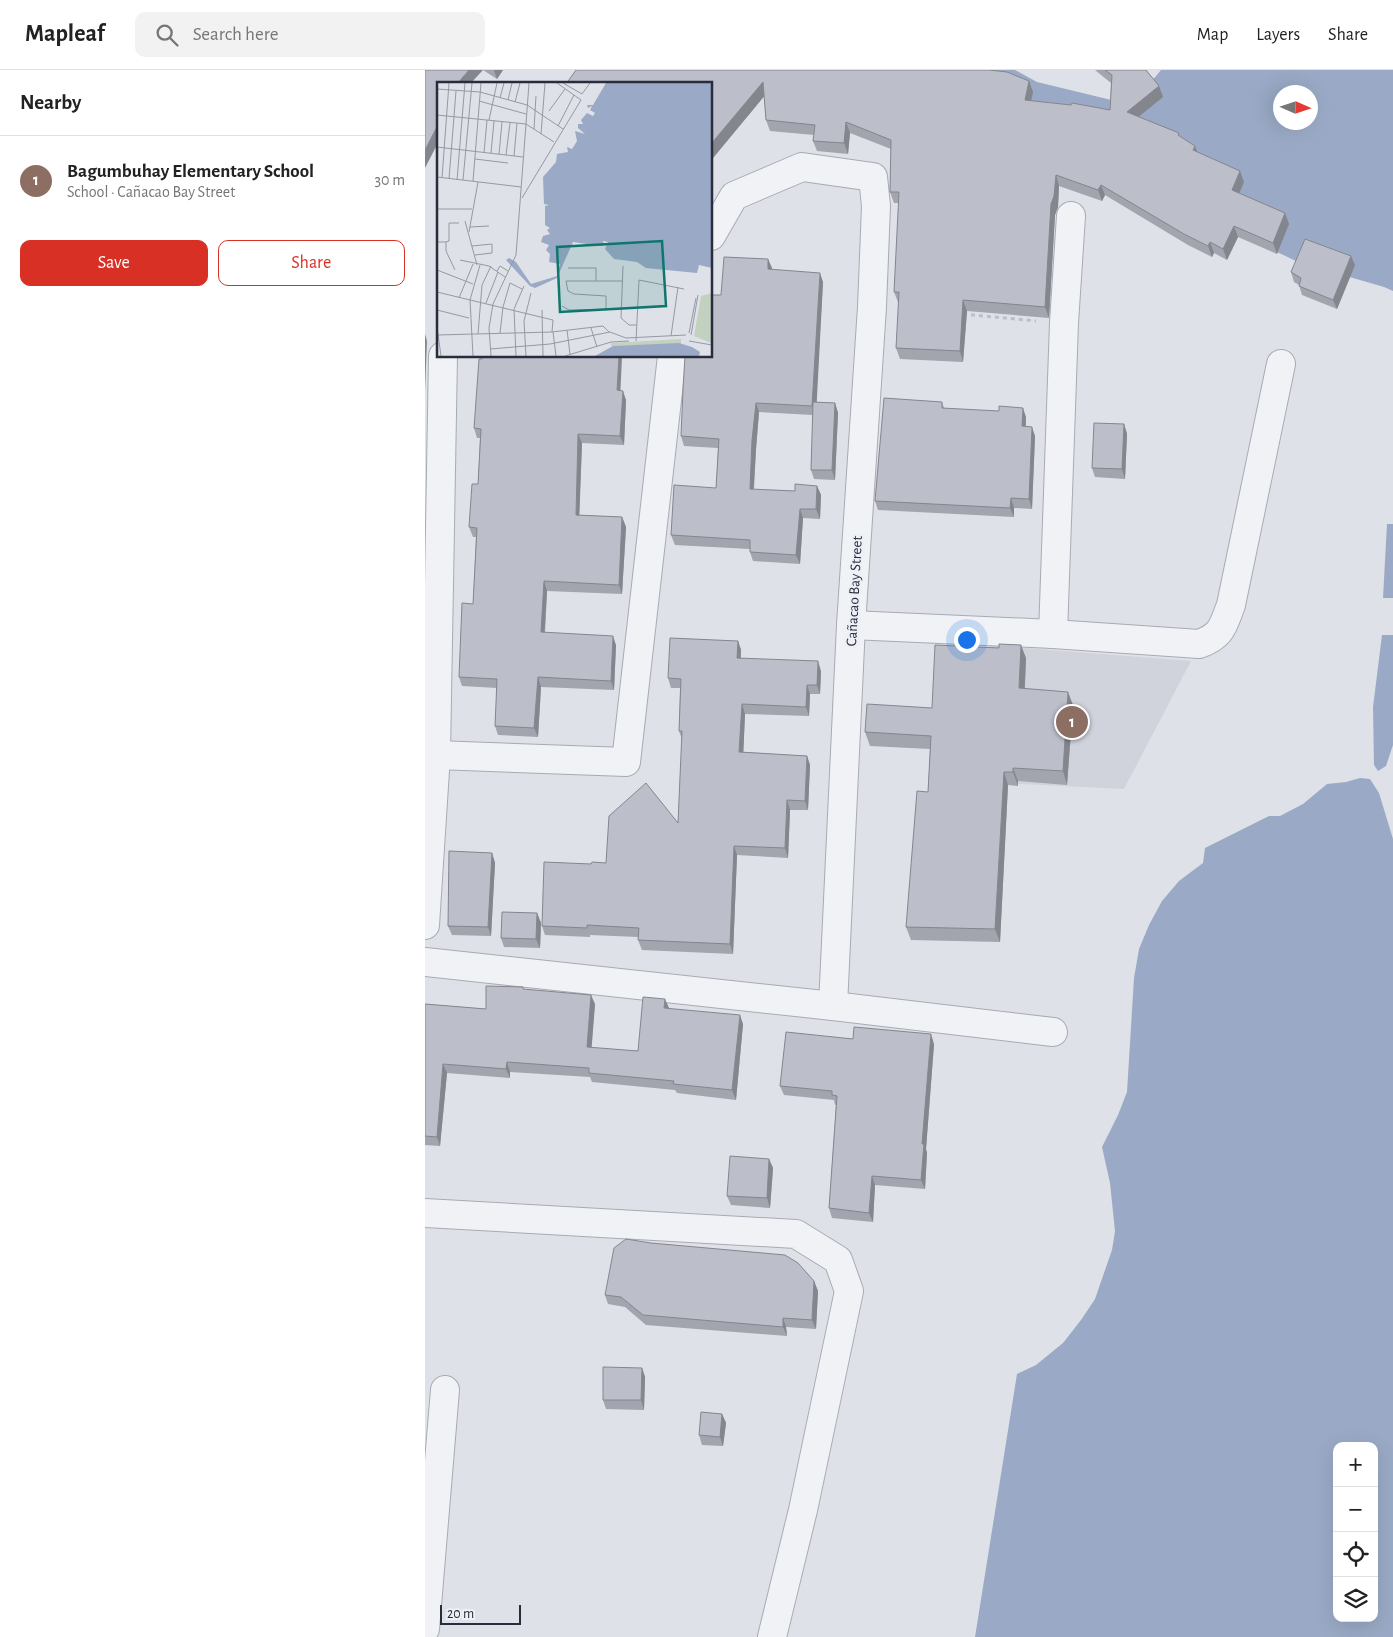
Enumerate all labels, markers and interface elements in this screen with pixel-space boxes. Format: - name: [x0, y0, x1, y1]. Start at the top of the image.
- search box: [135, 12, 485, 57]
- icon: search: [153, 21, 181, 49]
- text: Mapleaf: [25, 22, 105, 46]
- text: Search here: [193, 25, 279, 44]
- text: Map: [1197, 26, 1228, 44]
- text: Layers: [1256, 26, 1300, 44]
- text: Share: [1328, 26, 1368, 44]
- inset map: [437, 82, 713, 358]
- north arrow: [1273, 85, 1318, 130]
- text: Nearby: [20, 92, 81, 113]
- text: Bagumbuhay Elementary School: [67, 162, 314, 181]
- text: 1: [33, 172, 39, 188]
- text: 30 m: [375, 172, 405, 188]
- text: School · Cañacao Bay Street: [67, 184, 235, 200]
- button: Save: [20, 240, 208, 286]
- button: Share: [218, 240, 405, 286]
- street label: Cañacao Bay Street: [844, 535, 865, 647]
- your location: [954, 627, 980, 653]
- pin: 1: [1056, 703, 1088, 741]
- map controls: [1333, 1442, 1378, 1622]
- button: +: [1333, 1442, 1378, 1487]
- button: −: [1333, 1487, 1378, 1532]
- button: locate: [1333, 1532, 1378, 1577]
- button: layers: [1333, 1577, 1378, 1622]
- scale bar: [440, 1602, 521, 1625]
- text: 20 m: [447, 1607, 474, 1621]

